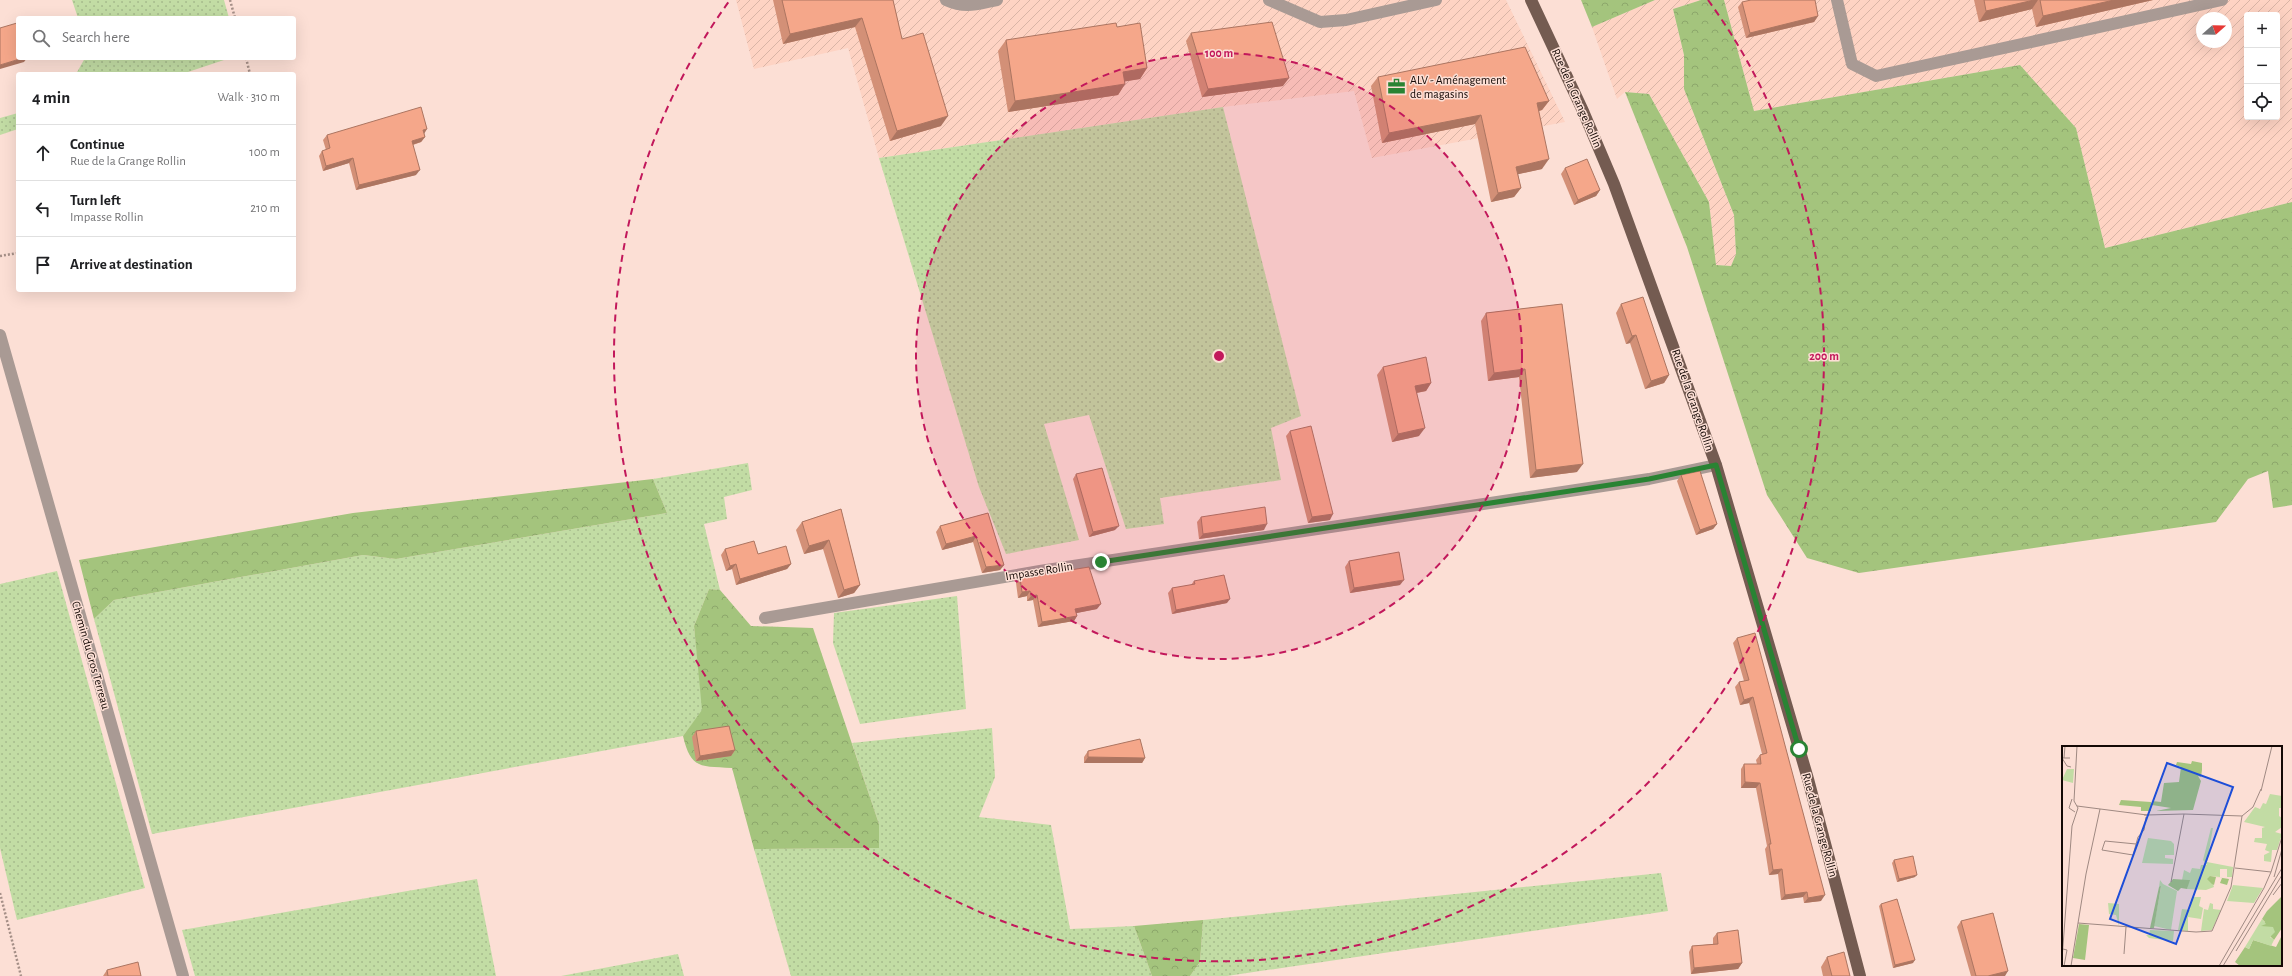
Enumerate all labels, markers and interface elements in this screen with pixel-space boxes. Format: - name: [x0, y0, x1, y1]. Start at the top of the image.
- north arrow: [2196, 12, 2232, 48]
- map controls: [2244, 12, 2280, 120]
- button: +: [2244, 12, 2280, 48]
- search box: [16, 16, 296, 60]
- icon: search: [30, 27, 52, 49]
- text: Search here: [62, 30, 130, 45]
- text: 100 m: [1205, 47, 1233, 59]
- street label: Rue de la Grange Rollin: [1550, 47, 1604, 149]
- button: −: [2244, 48, 2280, 84]
- place label: ALV - Aménagement de magasins: [1410, 74, 1506, 100]
- office icon: ALV - Aménagement de magasins: [1387, 77, 1407, 97]
- button: locate: [2244, 84, 2280, 120]
- text: 4 min: [32, 89, 70, 106]
- text: Walk · 310 m: [217, 91, 280, 104]
- text: Continue: [70, 137, 125, 152]
- icon: ahead: [32, 142, 54, 164]
- text: 100 m: [249, 146, 280, 159]
- text: Rue de la Grange Rollin: [70, 155, 186, 168]
- text: Turn left: [70, 193, 121, 208]
- icon: left: [32, 198, 54, 220]
- text: 210 m: [250, 202, 280, 215]
- text: Impasse Rollin: [70, 211, 144, 224]
- icon: arrive: [32, 254, 54, 276]
- text: Arrive at destination: [70, 257, 193, 272]
- street label: Rue de la Grange Rollin: [1670, 347, 1716, 453]
- centre of rings: [1212, 349, 1226, 363]
- text: 200 m: [1809, 350, 1839, 362]
- route end: [1092, 553, 1110, 571]
- street label: Impasse Rollin: [1005, 560, 1073, 582]
- street label: Chemin du Gros Terreau: [70, 600, 112, 710]
- route start: [1790, 740, 1808, 758]
- inset map: [2062, 746, 2282, 966]
- street label: Rue de la Grange Rollin: [1800, 772, 1840, 878]

